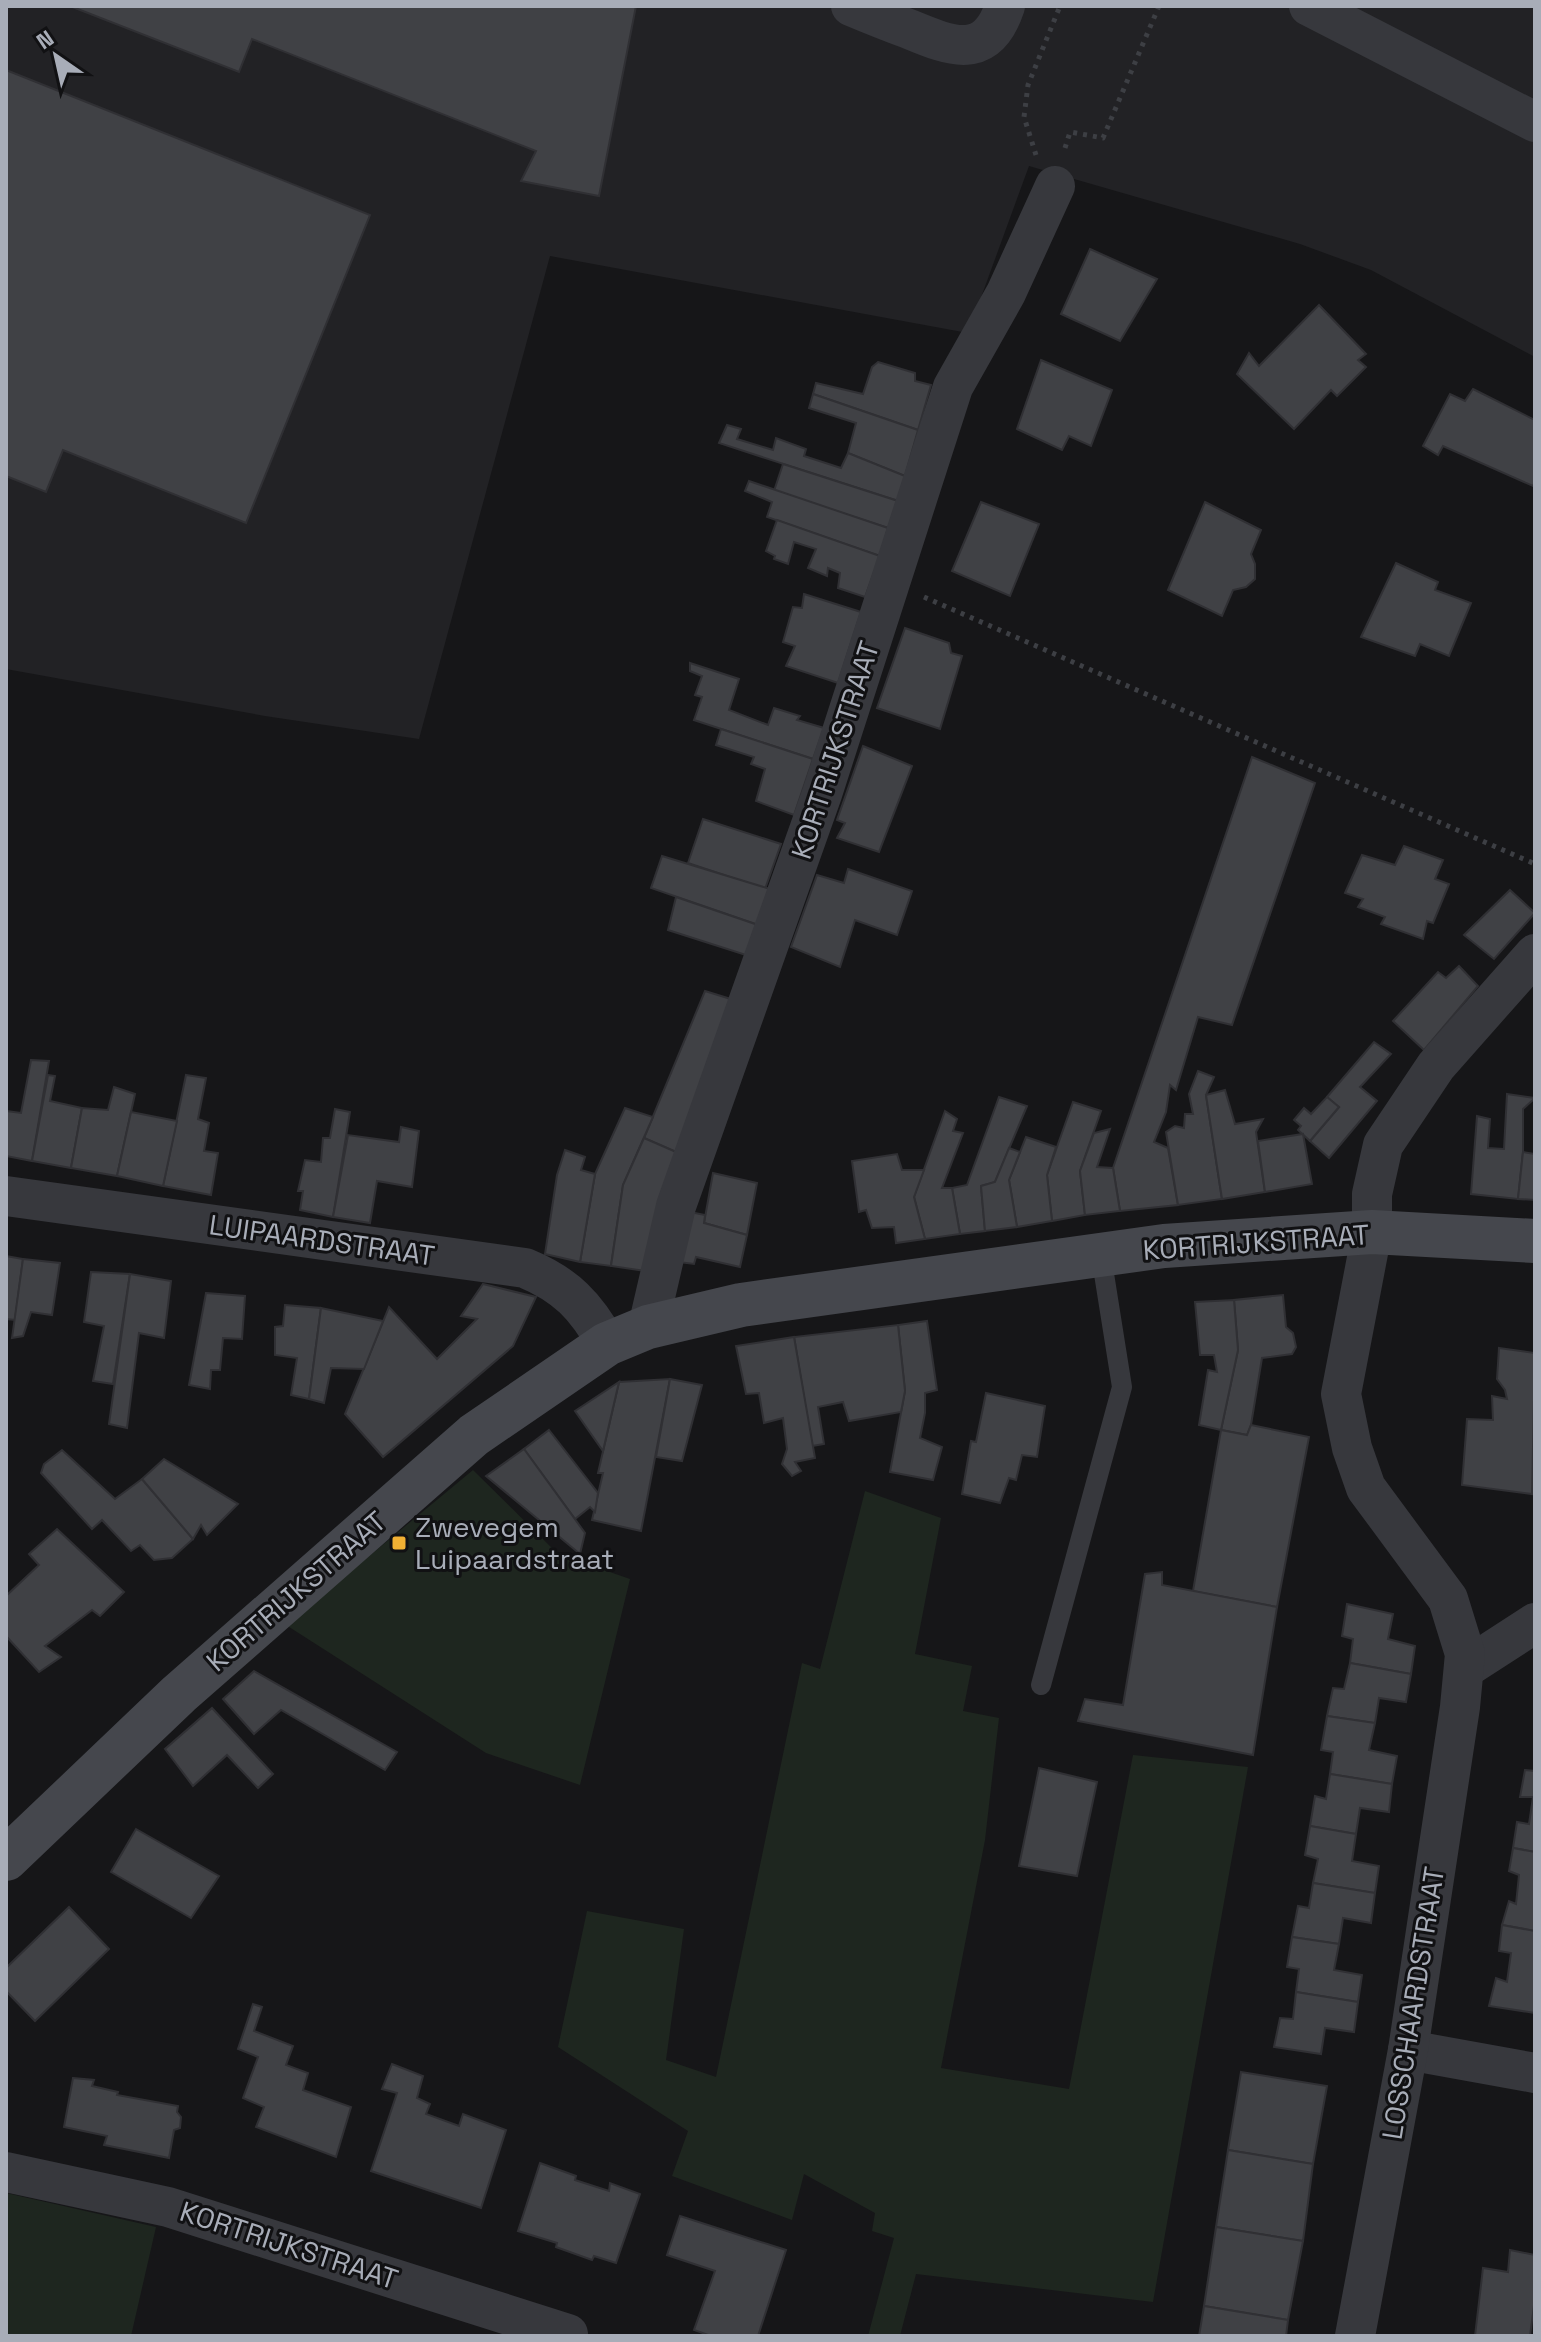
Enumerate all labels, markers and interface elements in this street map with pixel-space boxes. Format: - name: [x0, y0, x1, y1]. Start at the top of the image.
- north arrow: [16, 16, 96, 96]
- text: N: [31, 24, 59, 55]
- street label: KORTRIJKSTRAAT: [783, 636, 887, 864]
- street label: LUIPAARDSTRAAT: [207, 1206, 437, 1274]
- street label: KORTRIJKSTRAAT: [1142, 1216, 1370, 1268]
- street label: KORTRIJKSTRAAT: [199, 1503, 393, 1679]
- place label: Zwevegem Luipaardstraat: [415, 1509, 614, 1577]
- marker: Zwevegem Luipaardstraat: [390, 1534, 408, 1552]
- street label: LOSSCHAARDSTRAAT: [1374, 1864, 1452, 2142]
- street label: KORTRIJKSTRAAT: [175, 2193, 403, 2297]

